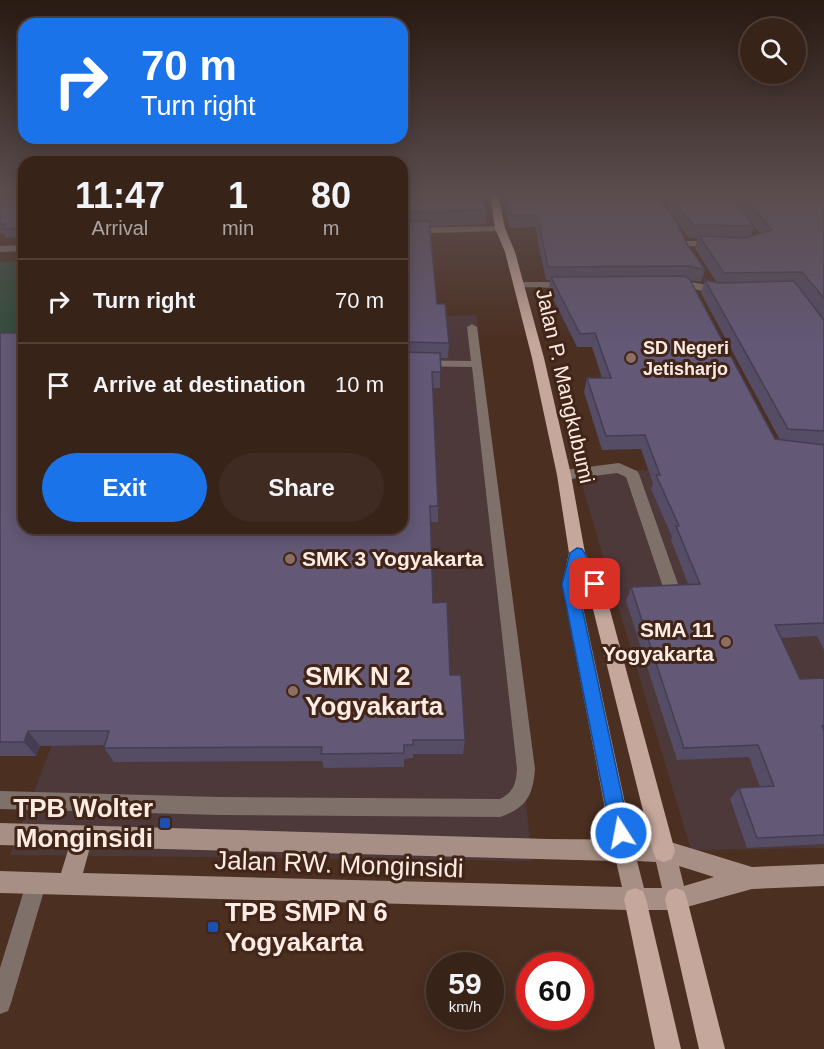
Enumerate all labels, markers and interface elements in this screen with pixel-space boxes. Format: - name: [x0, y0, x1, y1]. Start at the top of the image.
- map controls: [740, 18, 806, 84]
- button: search: [740, 18, 806, 84]
- icon: right: [42, 42, 120, 120]
- text: 70 m: [141, 42, 237, 89]
- text: Turn right: [141, 91, 256, 121]
- text: 11:47: [75, 175, 165, 216]
- text: 1: [228, 175, 248, 216]
- text: 80: [311, 175, 351, 216]
- text: Arrival: [92, 217, 148, 239]
- text: min: [222, 217, 254, 239]
- text: m: [323, 217, 339, 239]
- icon: right: [42, 285, 75, 318]
- street label: Jalan P. Mangkubumi: [532, 286, 599, 486]
- text: Turn right: [93, 288, 195, 313]
- text: 70 m: [335, 288, 384, 313]
- place label: SD Negeri Jetisharjo: [643, 338, 729, 379]
- marker: SD Negeri Jetisharjo: [624, 351, 638, 365]
- icon: arrive: [42, 369, 75, 402]
- text: Arrive at destination: [93, 372, 306, 397]
- text: 10 m: [335, 372, 384, 397]
- button: Exit: [42, 453, 207, 522]
- button: Share: [219, 453, 384, 522]
- place label: SMK 3 Yogyakarta: [302, 547, 484, 570]
- marker: SMK 3 Yogyakarta: [283, 552, 297, 566]
- pin: [569, 558, 620, 609]
- icon: arrive: [578, 567, 611, 600]
- place label: SMA 11 Yogyakarta: [602, 618, 714, 665]
- marker: SMA 11 Yogyakarta: [719, 635, 733, 649]
- place label: SMK N 2 Yogyakarta: [305, 661, 444, 721]
- marker: SMK N 2 Yogyakarta: [286, 684, 300, 698]
- place label: TPB Wolter Monginsidi: [13, 793, 153, 853]
- position arrow: [589, 801, 653, 865]
- marker: TPB Wolter Monginsidi: [158, 816, 172, 830]
- street label: Jalan RW. Monginsidi: [214, 845, 464, 883]
- place label: TPB SMP N 6 Yogyakarta: [225, 897, 388, 957]
- marker: TPB SMP N 6 Yogyakarta: [206, 920, 220, 934]
- speed limit sign: 60: [516, 952, 594, 1030]
- text: 59: [448, 967, 482, 1000]
- text: km/h: [449, 998, 481, 1015]

